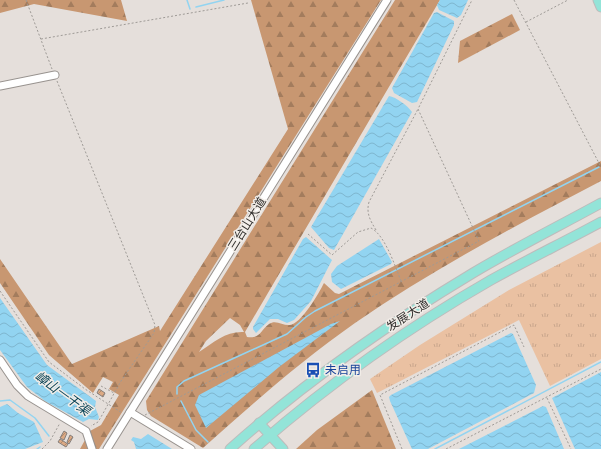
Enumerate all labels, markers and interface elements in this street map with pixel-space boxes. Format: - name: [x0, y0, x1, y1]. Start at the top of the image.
- street label: 三台山大道: [225, 195, 269, 253]
- street label: 发展大道: [384, 296, 432, 334]
- bus stop icon: 未启用: [304, 361, 322, 379]
- place label: 未启用: [325, 363, 361, 377]
- water label: 嶂山一干渠: [32, 368, 95, 420]

